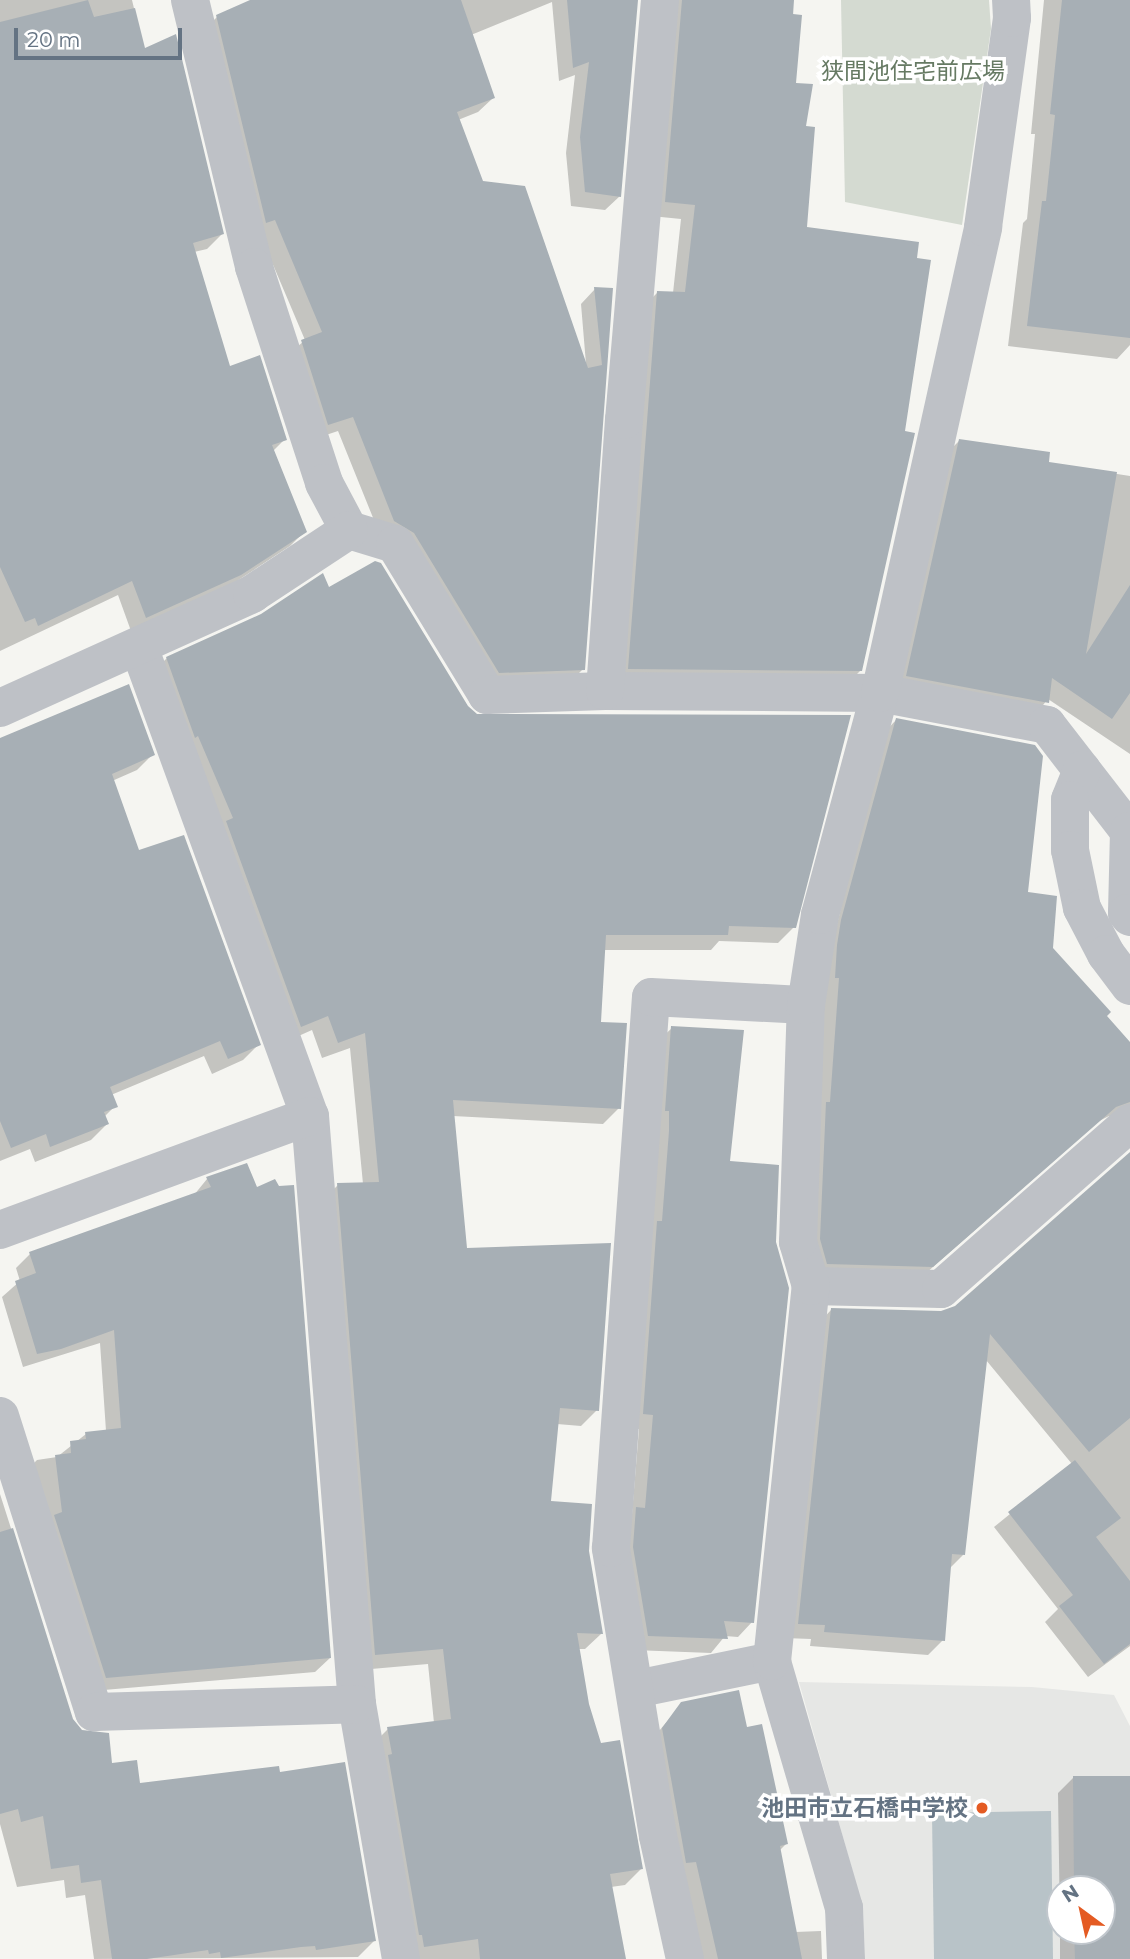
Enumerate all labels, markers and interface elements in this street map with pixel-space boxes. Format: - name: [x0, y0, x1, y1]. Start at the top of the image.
- scale bar: [18, 14, 186, 58]
- text: 20 m: [27, 27, 81, 52]
- park label: 狭間池住宅前広場: [821, 57, 1005, 85]
- place label: 池田市立石橋中学校: [761, 1794, 968, 1822]
- marker: 池田市立石橋中学校: [974, 1800, 990, 1816]
- north arrow: [1046, 1875, 1116, 1945]
- text: N: [1058, 1880, 1083, 1907]

